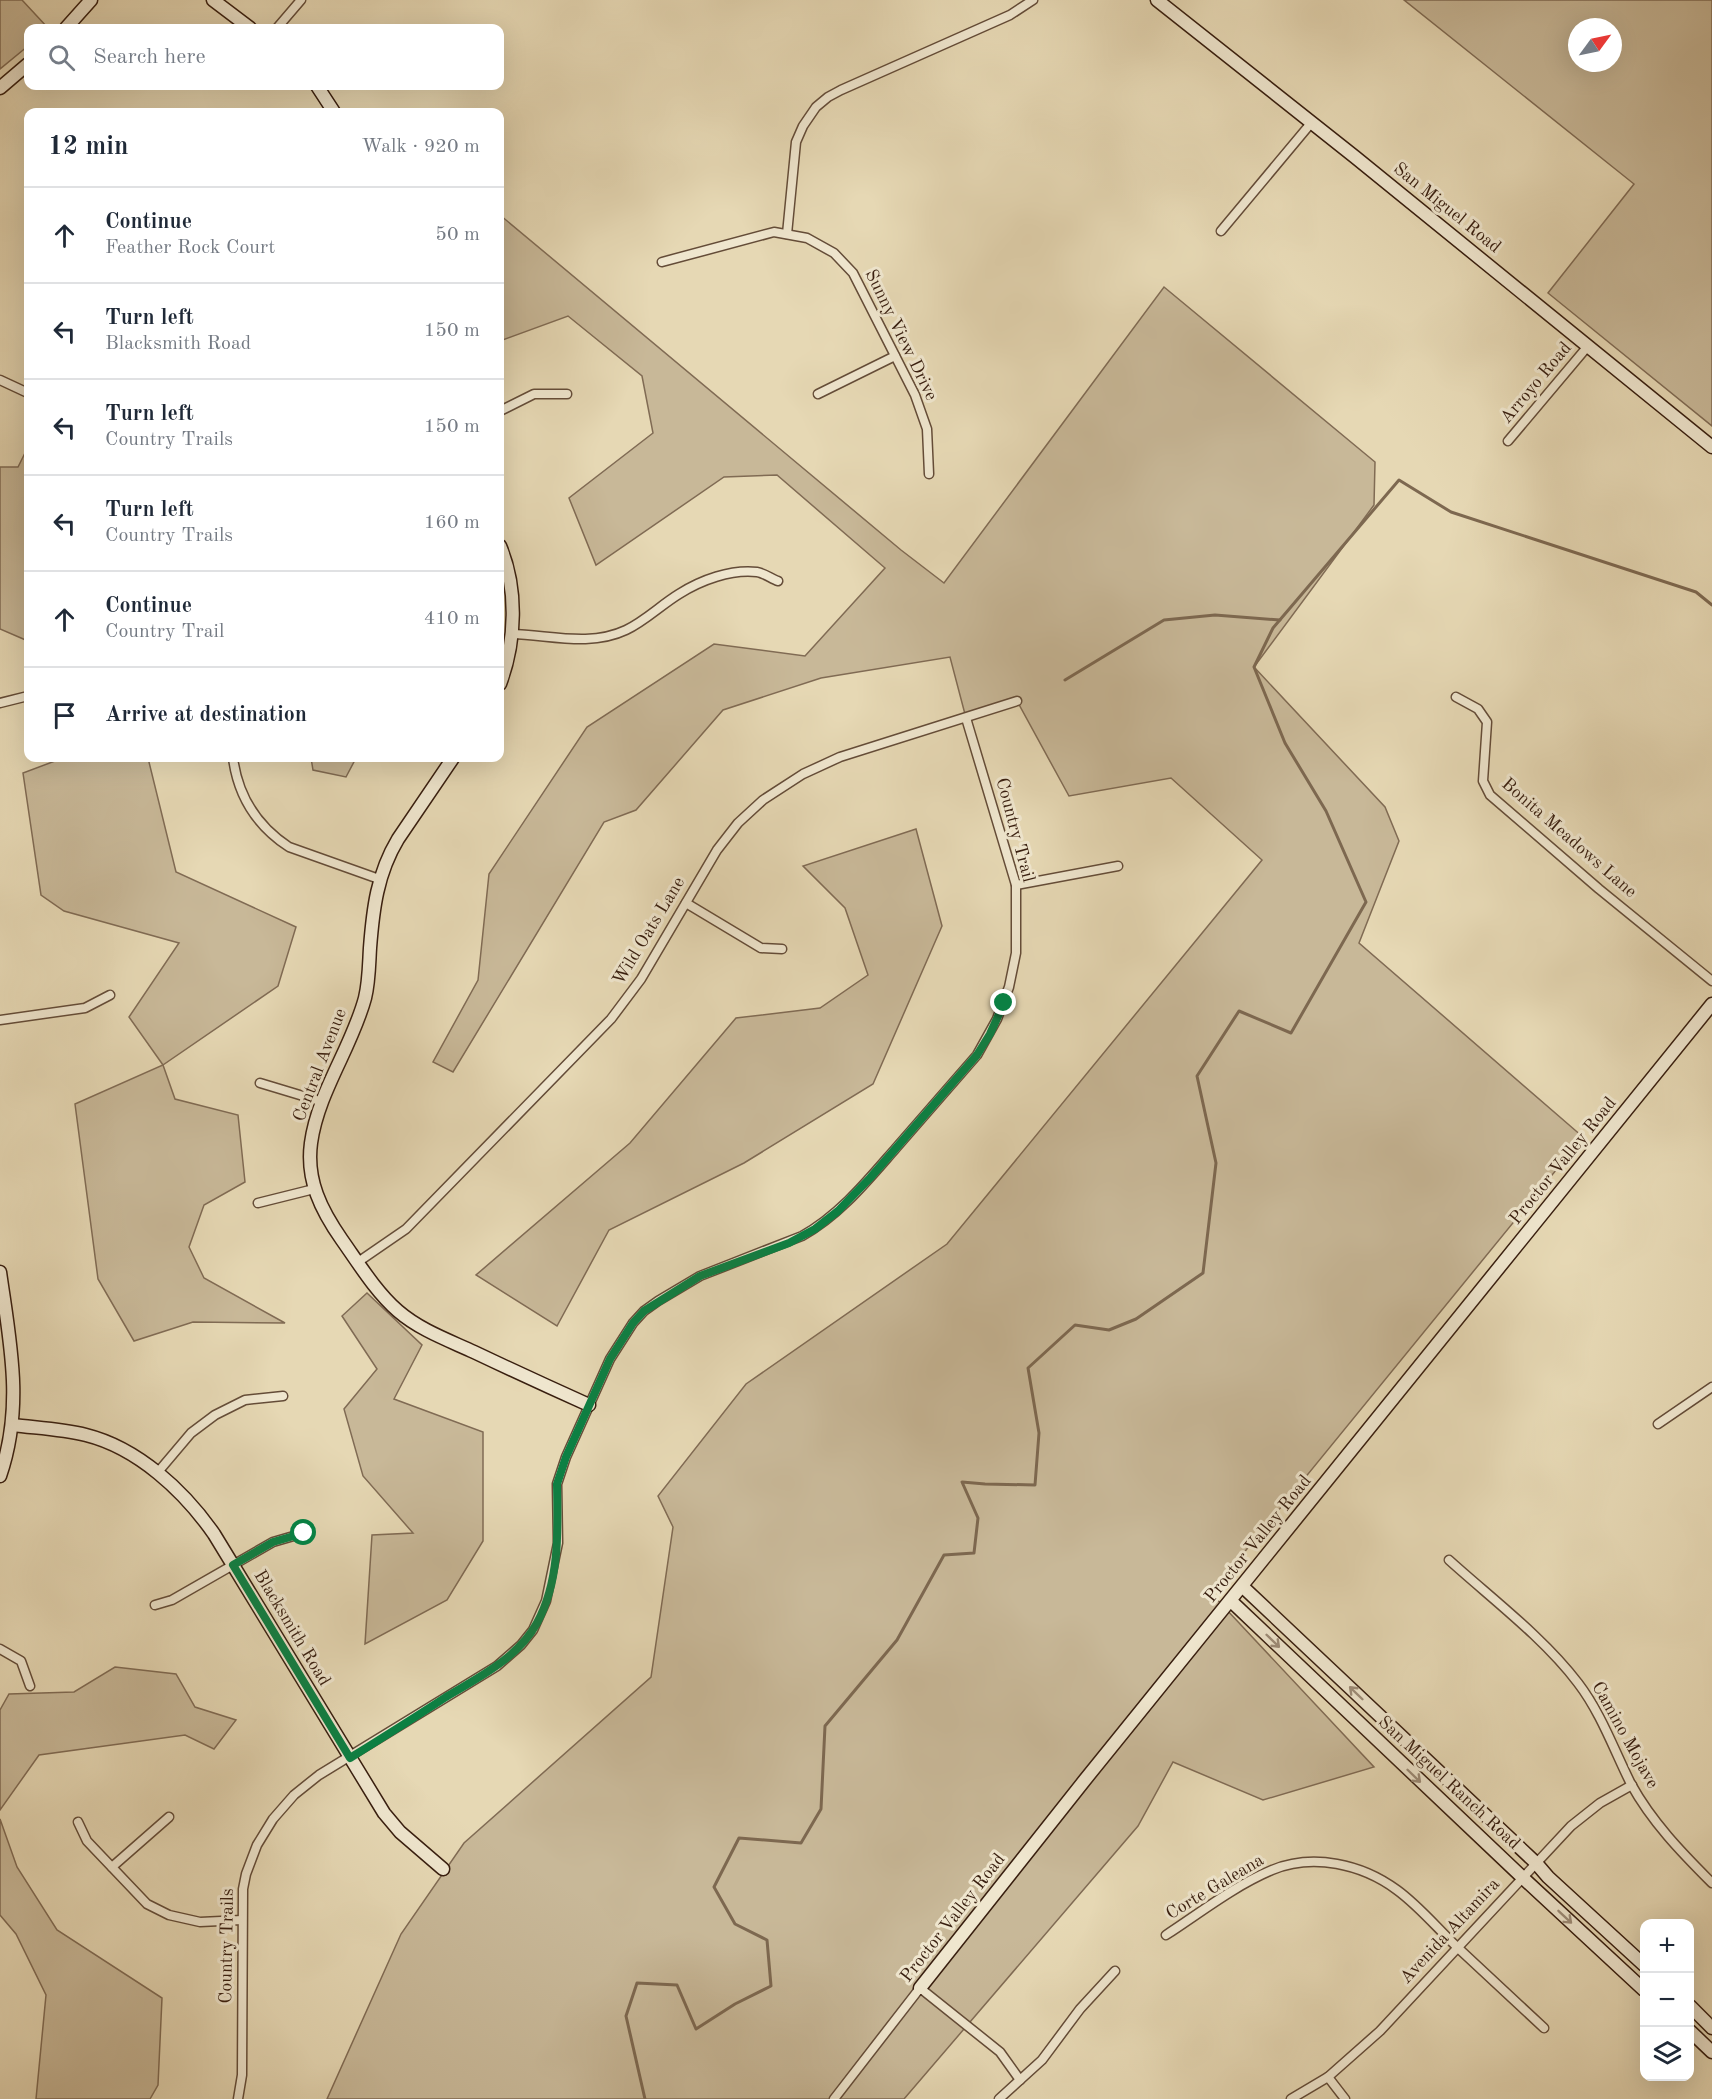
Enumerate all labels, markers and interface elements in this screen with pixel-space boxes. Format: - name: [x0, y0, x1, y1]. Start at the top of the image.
- north arrow: [1568, 18, 1622, 72]
- search box: [24, 24, 504, 90]
- icon: search: [45, 41, 78, 74]
- text: Search here: [93, 46, 206, 68]
- text: 12 min: [48, 134, 128, 160]
- text: Walk · 920 m: [361, 137, 480, 157]
- street label: San Miguel Road: [1390, 159, 1504, 257]
- text: Continue: [105, 211, 192, 233]
- icon: ahead: [48, 219, 81, 252]
- text: 50 m: [435, 225, 480, 245]
- text: Feather Rock Court: [105, 238, 275, 258]
- street label: Sunny View Drive: [862, 267, 940, 403]
- text: Turn left: [105, 307, 194, 329]
- icon: left: [48, 315, 81, 348]
- text: 150 m: [424, 321, 480, 341]
- text: Blacksmith Road: [105, 334, 251, 354]
- street label: Arroyo Road: [1497, 339, 1575, 427]
- text: Turn left: [105, 403, 194, 425]
- icon: left: [48, 411, 81, 444]
- text: 150 m: [424, 417, 480, 437]
- text: Country Trails: [105, 430, 233, 450]
- text: Turn left: [105, 499, 194, 521]
- icon: left: [48, 507, 81, 540]
- text: 160 m: [424, 513, 480, 533]
- text: Country Trails: [105, 526, 233, 546]
- text: Continue: [105, 595, 192, 617]
- icon: ahead: [48, 603, 81, 636]
- text: 410 m: [424, 609, 480, 629]
- text: Country Trail: [105, 622, 224, 642]
- icon: arrive: [48, 699, 81, 732]
- text: Arrive at destination: [105, 704, 307, 726]
- street label: Bonita Meadows Lane: [1498, 775, 1640, 901]
- street label: Country Trail: [992, 776, 1038, 884]
- street label: Wild Oats Lane: [610, 874, 688, 988]
- route end: [990, 989, 1016, 1015]
- street label: Central Avenue: [290, 1006, 350, 1124]
- street label: Proctor Valley Road: [1506, 1094, 1620, 1228]
- street label: Proctor Valley Road: [1201, 1472, 1315, 1606]
- route start: [290, 1519, 316, 1545]
- street label: Blacksmith Road: [250, 1567, 334, 1689]
- one-way arrow: [1266, 1634, 1281, 1649]
- street label: Camino Mojave: [1588, 1679, 1662, 1791]
- one-way arrow: [1349, 1686, 1364, 1700]
- street label: San Miguel Ranch Road: [1375, 1713, 1523, 1853]
- one-way arrow: [1407, 1769, 1422, 1783]
- street label: Proctor Valley Road: [897, 1850, 1009, 1986]
- street label: Corte Galeana: [1163, 1851, 1267, 1923]
- street label: Avenida Altamira: [1397, 1875, 1503, 1987]
- street label: Country Trails: [217, 1888, 237, 2004]
- one-way arrow: [1558, 1910, 1573, 1924]
- map controls: [1640, 1919, 1694, 2081]
- button: +: [1640, 1919, 1694, 1973]
- button: −: [1640, 1973, 1694, 2027]
- button: layers: [1640, 2027, 1694, 2081]

